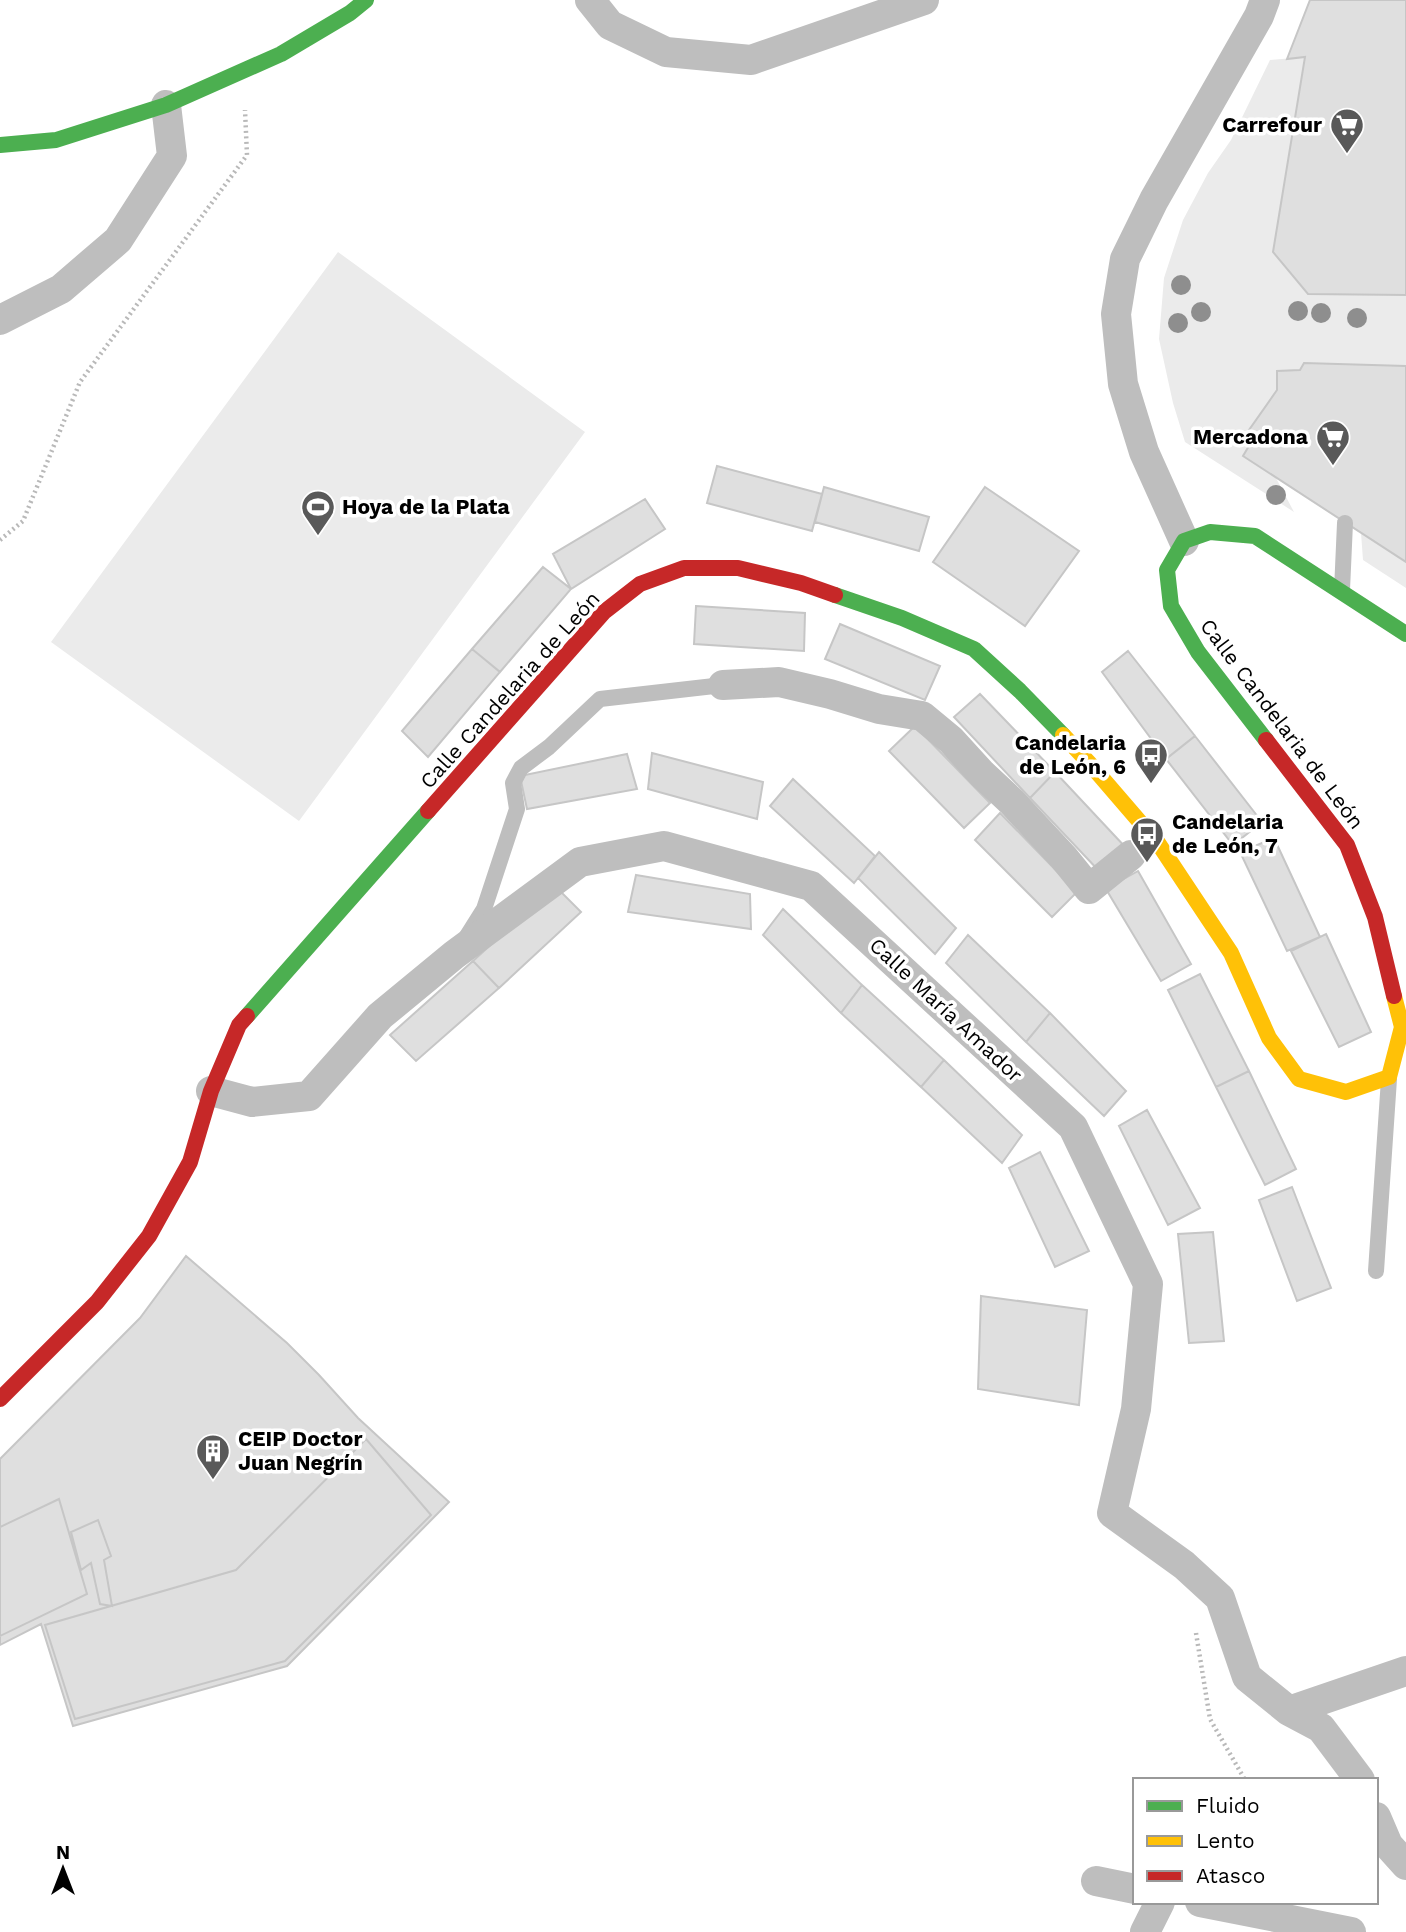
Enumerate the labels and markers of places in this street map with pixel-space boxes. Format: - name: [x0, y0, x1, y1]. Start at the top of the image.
- supermarket icon: Carrefour: [1328, 106, 1366, 155]
- place label: Carrefour: [1222, 112, 1322, 137]
- supermarket icon: Mercadona: [1314, 418, 1352, 467]
- place label: Mercadona: [1193, 424, 1309, 449]
- sports icon: Hoya de la Plata: [299, 488, 337, 537]
- place label: Hoya de la Plata: [342, 494, 511, 519]
- place label: Candelaria de León, 6: [1015, 730, 1127, 779]
- bus stop icon: Candelaria de León, 6: [1132, 736, 1170, 785]
- place label: Candelaria de León, 7: [1172, 809, 1284, 858]
- bus stop icon: Candelaria de León, 7: [1128, 815, 1166, 864]
- place label: CEIP Doctor Juan Negrín: [238, 1426, 363, 1475]
- building icon: CEIP Doctor Juan Negrín: [194, 1432, 232, 1481]

